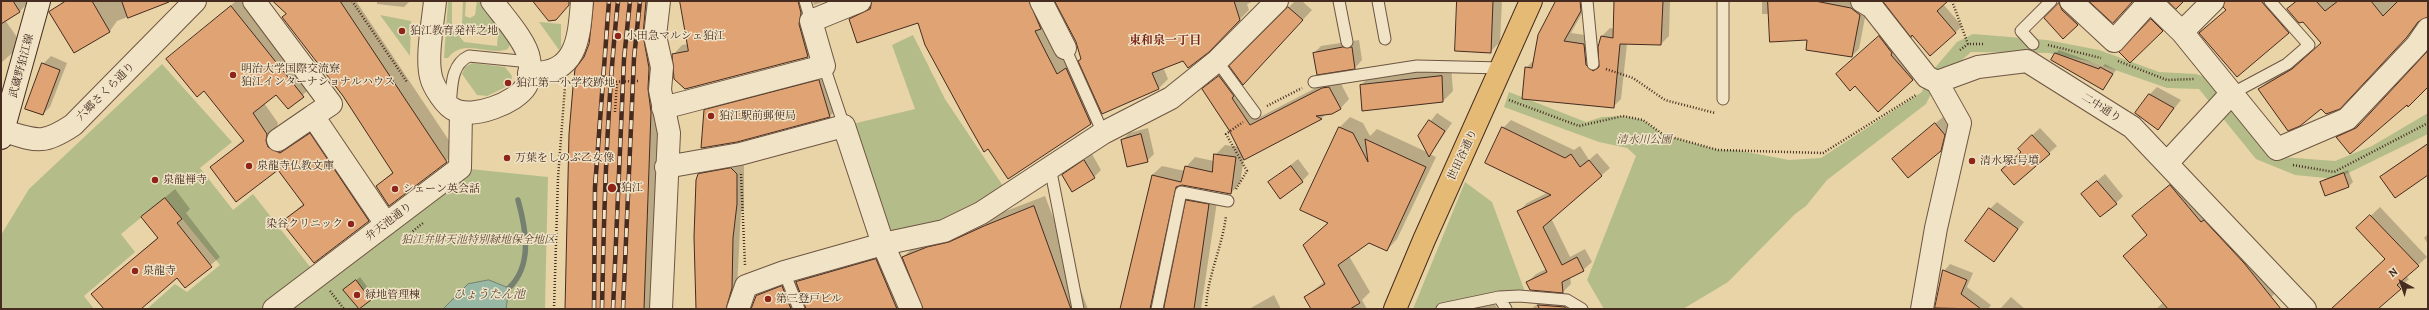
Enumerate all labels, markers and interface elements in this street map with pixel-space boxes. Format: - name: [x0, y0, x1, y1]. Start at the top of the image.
- place label: 狛江教育発祥之地: [410, 24, 498, 38]
- marker: 狛江教育発祥之地: [397, 26, 407, 36]
- place label: 小田急マルシェ狛江: [626, 29, 725, 43]
- marker: 小田急マルシェ狛江: [613, 31, 623, 41]
- street label: 武蔵野狛江線: [7, 32, 37, 100]
- district label: 東和泉一丁目: [1129, 34, 1201, 48]
- street label: 六郷さくら通り: [74, 60, 138, 124]
- place label: 明治大学国際交流寮 狛江インターナショナルハウス: [241, 62, 395, 88]
- marker: 明治大学国際交流寮 狛江インターナショナルハウス: [228, 70, 238, 80]
- place label: 狛江第一小学校跡地: [516, 76, 615, 90]
- marker: 狛江第一小学校跡地: [503, 78, 513, 88]
- street label: 二中通り: [2079, 91, 2123, 125]
- place label: 狛江駅前郵便局: [719, 109, 796, 123]
- marker: 狛江駅前郵便局: [706, 111, 716, 121]
- street label: 世田谷通り: [1445, 127, 1481, 183]
- park label: 清水川公園: [1617, 133, 1671, 147]
- place label: 万葉をしのぶ乙女像: [515, 151, 614, 165]
- marker: 万葉をしのぶ乙女像: [502, 153, 512, 163]
- place label: 清水塚1号墳: [1980, 154, 2039, 168]
- marker: 清水塚1号墳: [1967, 156, 1977, 166]
- place label: 泉龍寺仏教文庫: [257, 159, 334, 173]
- marker: 泉龍寺仏教文庫: [244, 161, 254, 171]
- place label: 泉龍禅寺: [163, 173, 207, 187]
- marker: 泉龍禅寺: [150, 175, 160, 185]
- place label: 狛江: [621, 181, 643, 195]
- place label: シェーン英会話: [403, 182, 480, 196]
- marker: 狛江: [606, 182, 618, 194]
- marker: シェーン英会話: [390, 184, 400, 194]
- street label: 弁天池通り: [363, 200, 415, 244]
- place label: 染谷クリニック: [266, 217, 343, 231]
- marker: 染谷クリニック: [346, 219, 356, 229]
- park label: 狛江弁財天池特別緑地保全地区: [401, 233, 555, 247]
- north arrow: [2381, 262, 2421, 302]
- place label: 泉龍寺: [143, 264, 176, 278]
- text: N: [2385, 264, 2401, 281]
- marker: 泉龍寺: [130, 266, 140, 276]
- place label: 緑地管理棟: [365, 288, 420, 302]
- water label: ひょうたん池: [453, 288, 525, 302]
- marker: 緑地管理棟: [352, 290, 362, 300]
- place label: 第三登戸ビル: [776, 292, 842, 306]
- marker: 第三登戸ビル: [763, 294, 773, 304]

